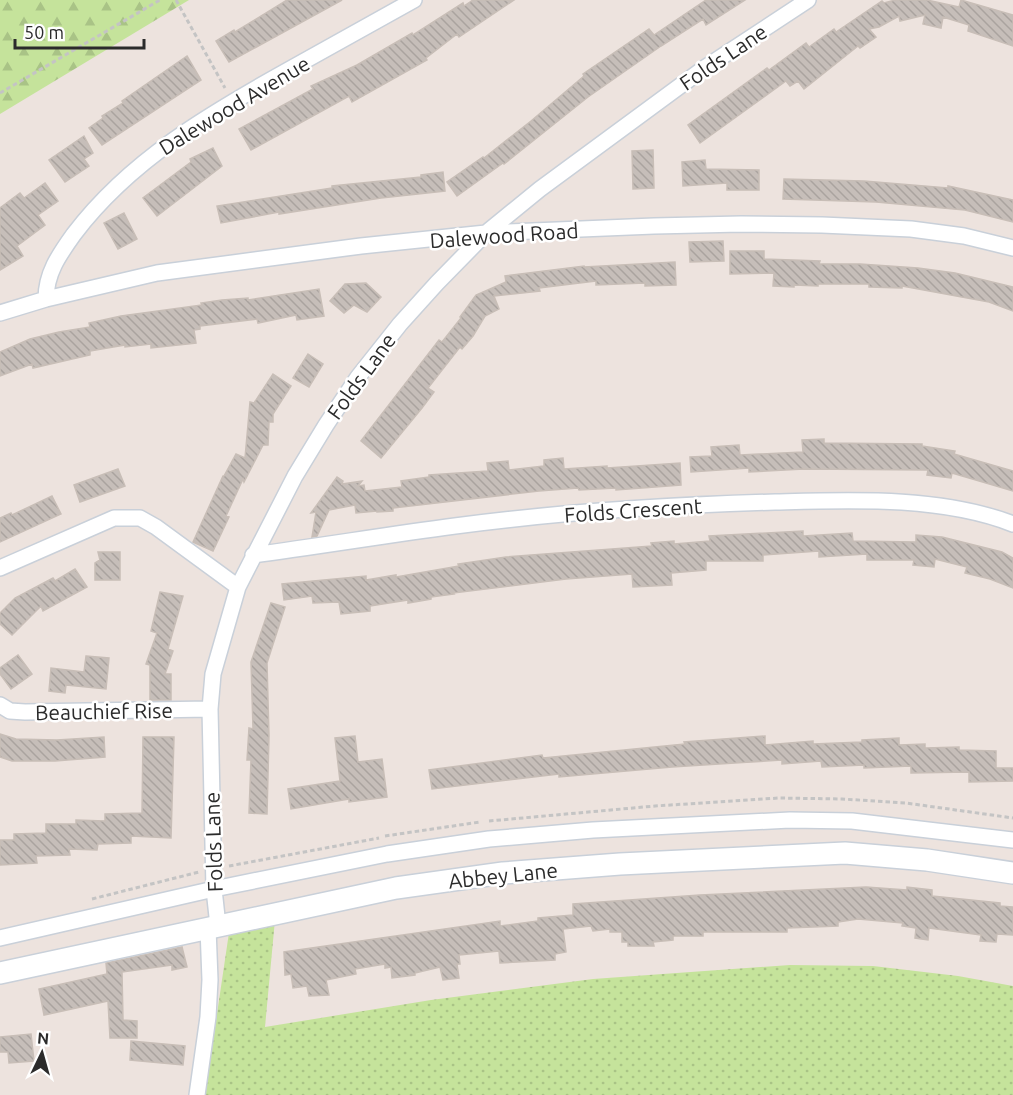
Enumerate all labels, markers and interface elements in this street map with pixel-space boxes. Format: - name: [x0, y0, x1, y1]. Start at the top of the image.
- scale bar: [15, 12, 144, 50]
- street label: Folds Lane: [675, 19, 771, 95]
- text: 50 m: [24, 22, 64, 42]
- street label: Dalewood Avenue: [154, 51, 314, 159]
- street label: Dalewood Road: [429, 218, 579, 252]
- street label: Folds Lane: [322, 328, 400, 424]
- street label: Folds Crescent: [563, 493, 703, 527]
- street label: Beauchief Rise: [35, 698, 173, 724]
- street label: Folds Lane: [199, 792, 227, 892]
- street label: Abbey Lane: [447, 857, 559, 893]
- north arrow: [12, 1023, 72, 1083]
- text: N: [37, 1029, 50, 1048]

